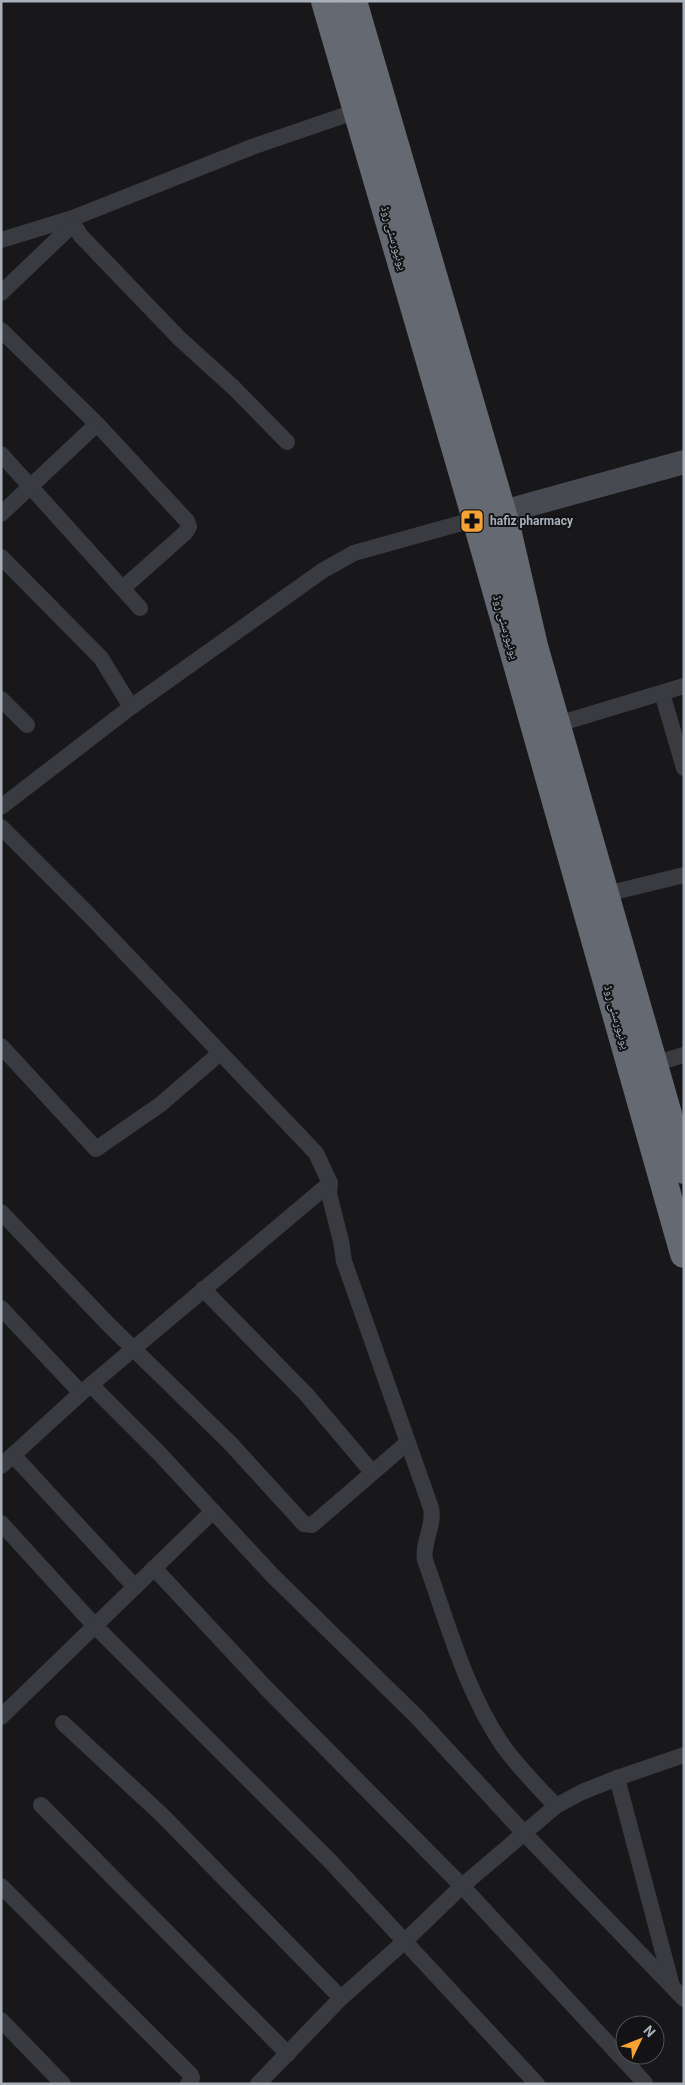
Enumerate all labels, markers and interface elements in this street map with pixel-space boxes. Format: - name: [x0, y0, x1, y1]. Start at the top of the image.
- street label: یونیورسٹی روڈ: [378, 204, 410, 272]
- pharmacy icon: hafiz pharmacy: [459, 508, 485, 534]
- place label: hafiz pharmacy: [490, 514, 574, 528]
- street label: یونیورسٹی روڈ: [490, 593, 522, 661]
- street label: یونیورسٹی روڈ: [601, 983, 633, 1051]
- north arrow: [615, 2015, 665, 2065]
- text: N: [640, 2022, 659, 2040]

